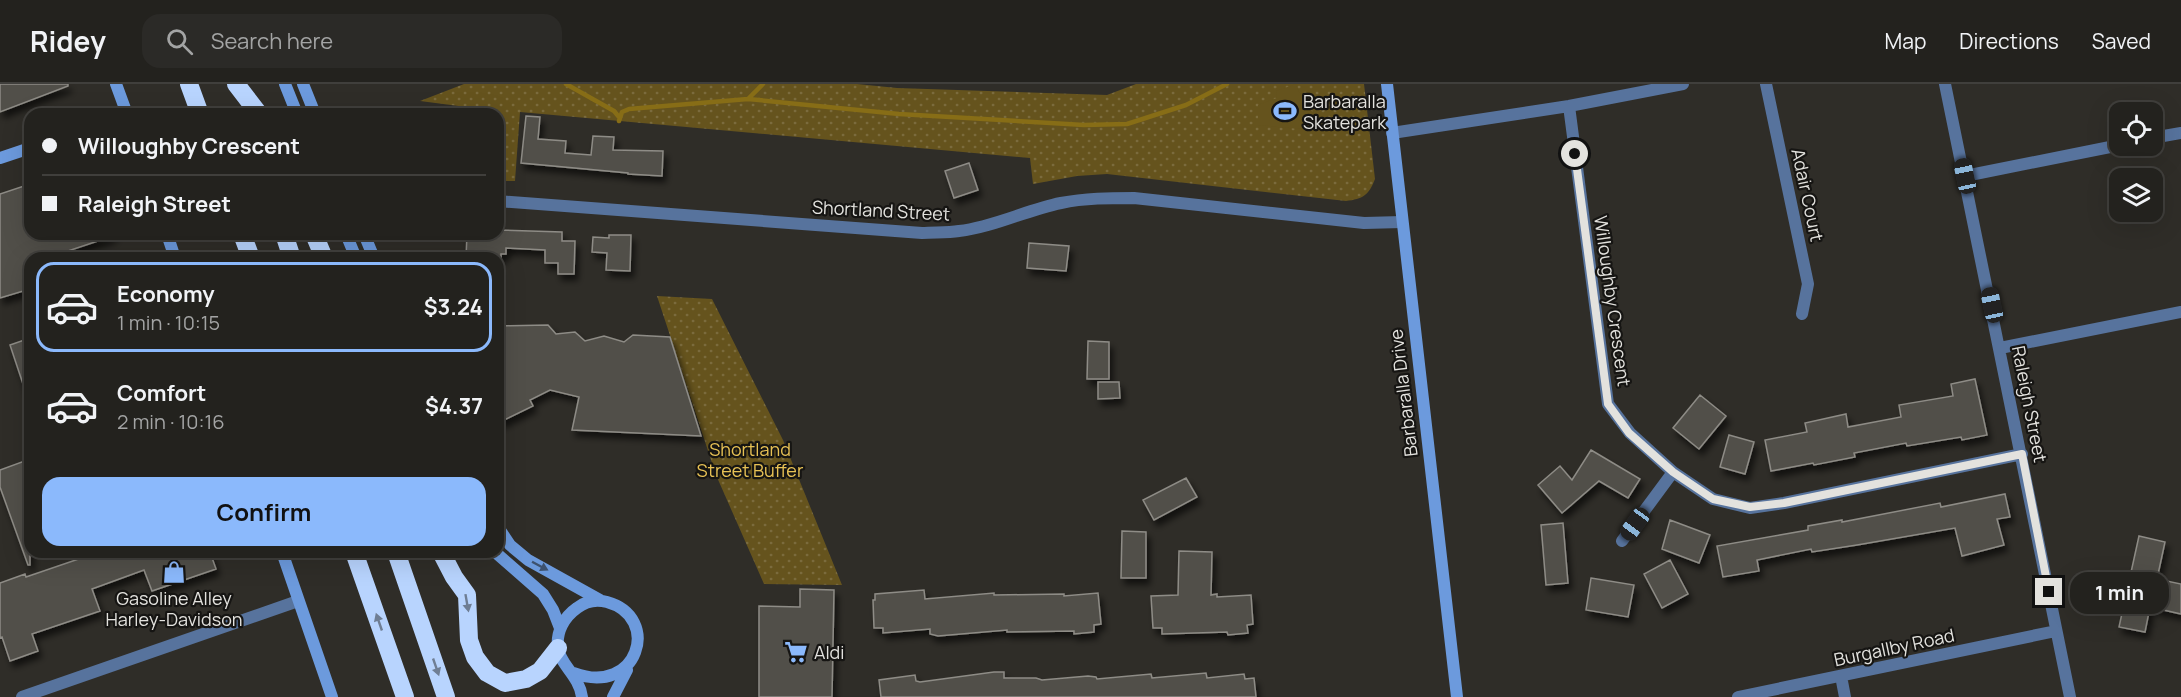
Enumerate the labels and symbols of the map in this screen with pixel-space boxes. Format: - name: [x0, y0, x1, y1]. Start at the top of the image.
- place label: Barbaralla Skatepark: [1303, 89, 1387, 134]
- sports icon: Barbaralla Skatepark: [1272, 98, 1298, 124]
- route start: [1561, 140, 1588, 167]
- street label: Adair Court: [1786, 146, 1830, 244]
- car: [1952, 157, 1978, 195]
- street label: Shortland Street: [811, 194, 951, 226]
- street label: Willoughby Crescent: [1589, 214, 1637, 388]
- car: [1979, 286, 2005, 324]
- street label: Barbaralla Drive: [1383, 328, 1423, 458]
- street label: Raleigh Street: [2007, 344, 2053, 464]
- park label: Shortland Street Buffer: [697, 437, 804, 482]
- car: [1617, 504, 1653, 544]
- shop icon: Gasoline Alley Harley-Davidson: [161, 559, 187, 585]
- one-way arrow: [532, 561, 549, 571]
- callout: 1 min: [2070, 571, 2169, 613]
- route end: [2035, 578, 2062, 605]
- place label: Gasoline Alley Harley-Davidson: [106, 586, 242, 631]
- one-way arrow: [463, 594, 472, 613]
- one-way arrow: [373, 613, 383, 631]
- street label: Burgallby Road: [1831, 622, 1957, 672]
- supermarket icon: Aldi: [783, 639, 809, 665]
- place label: Aldi: [814, 640, 844, 664]
- one-way arrow: [431, 658, 441, 676]

